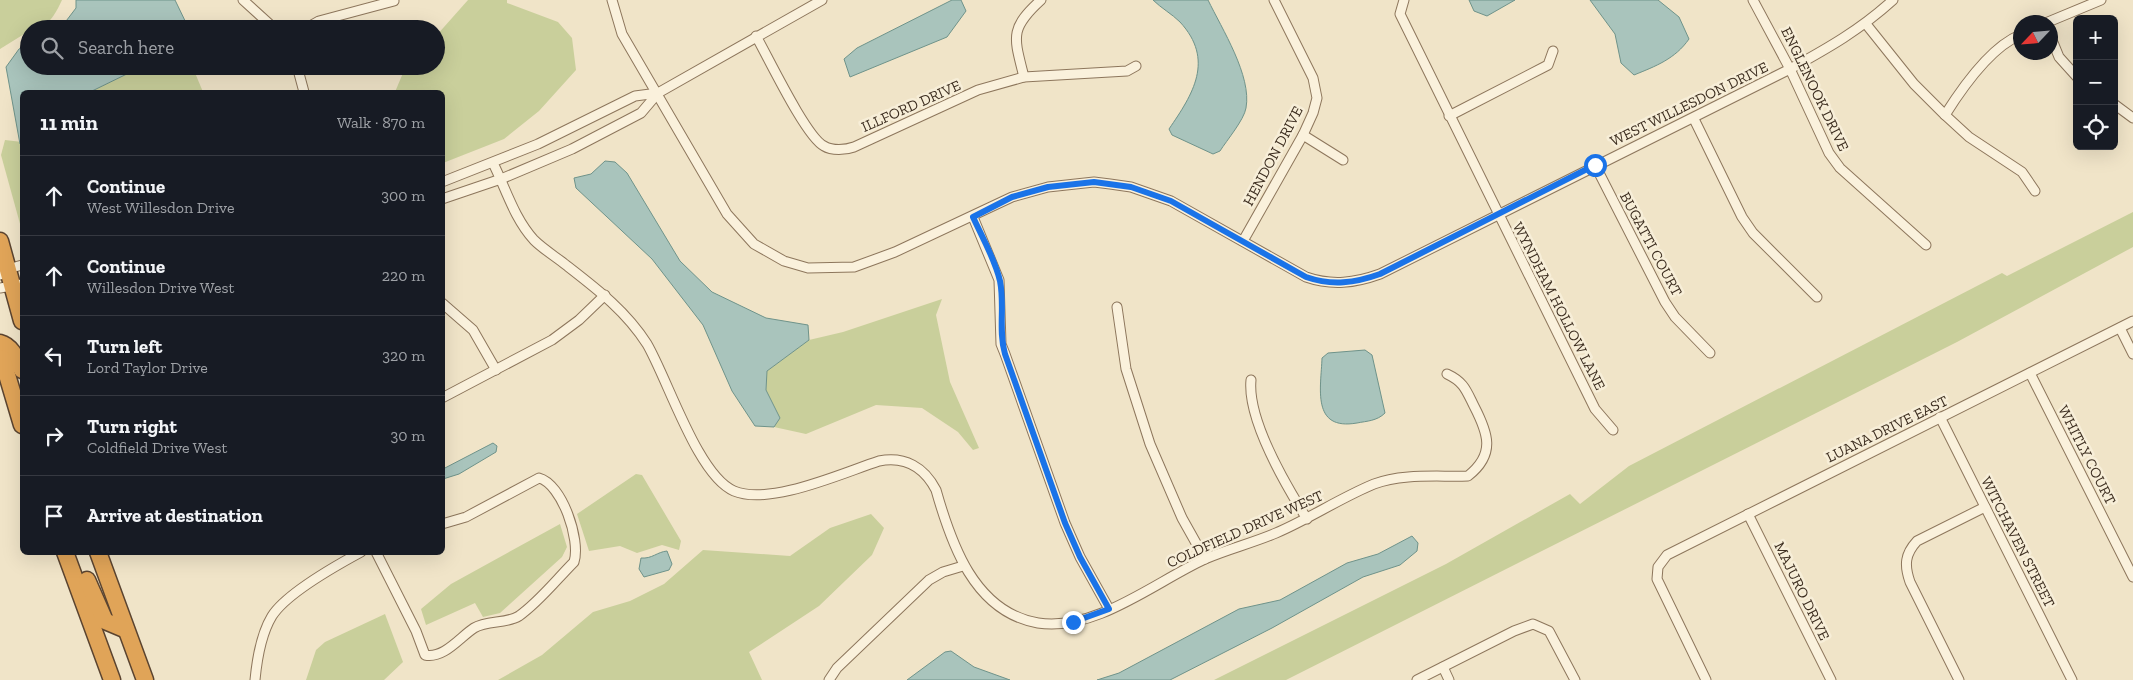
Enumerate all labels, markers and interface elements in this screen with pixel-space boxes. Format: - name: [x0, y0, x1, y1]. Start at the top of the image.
- north arrow: [2013, 15, 2058, 60]
- map controls: [2073, 15, 2118, 150]
- button: +: [2073, 15, 2118, 60]
- search box: [20, 20, 445, 75]
- street label: ENGLENOOK DRIVE: [1777, 24, 1853, 154]
- icon: search: [38, 34, 66, 62]
- text: Search here: [78, 36, 174, 59]
- street label: WEST WILLESDON DRIVE: [1607, 58, 1771, 150]
- button: −: [2073, 60, 2118, 105]
- street label: ILLFORD DRIVE: [859, 76, 963, 136]
- street label: HENDON DRIVE: [1239, 103, 1307, 209]
- button: locate: [2073, 105, 2118, 150]
- text: 11 min: [40, 110, 98, 135]
- text: Walk · 870 m: [337, 113, 425, 132]
- route start: [1584, 154, 1607, 177]
- text: Continue: [87, 175, 165, 198]
- icon: ahead: [40, 182, 68, 210]
- text: 300 m: [381, 186, 425, 205]
- street label: BUGATTI COURT: [1616, 189, 1686, 299]
- text: West Willesdon Drive: [87, 198, 234, 217]
- street label: WYNDHAM HOLLOW LANE: [1509, 219, 1609, 393]
- text: Continue: [87, 255, 165, 278]
- icon: ahead: [40, 262, 68, 290]
- text: 220 m: [382, 266, 425, 285]
- text: Willesdon Drive West: [87, 278, 234, 297]
- text: Turn left: [87, 335, 162, 358]
- icon: left: [40, 342, 68, 370]
- text: 320 m: [382, 346, 425, 365]
- text: Lord Taylor Drive: [87, 358, 208, 377]
- street label: LUANA DRIVE EAST: [1823, 392, 1951, 466]
- street label: WHITLY COURT: [2054, 402, 2120, 508]
- text: Turn right: [87, 415, 177, 438]
- icon: right: [40, 422, 68, 450]
- text: 30 m: [391, 426, 425, 445]
- text: Coldfield Drive West: [87, 438, 227, 457]
- street label: WITCHAVEN STREET: [1977, 474, 2059, 610]
- street label: COLDFIELD DRIVE WEST: [1164, 486, 1326, 572]
- icon: arrive: [40, 502, 68, 530]
- text: Arrive at destination: [87, 504, 263, 527]
- street label: MAJURO DRIVE: [1770, 539, 1834, 643]
- route end: [1062, 611, 1085, 634]

